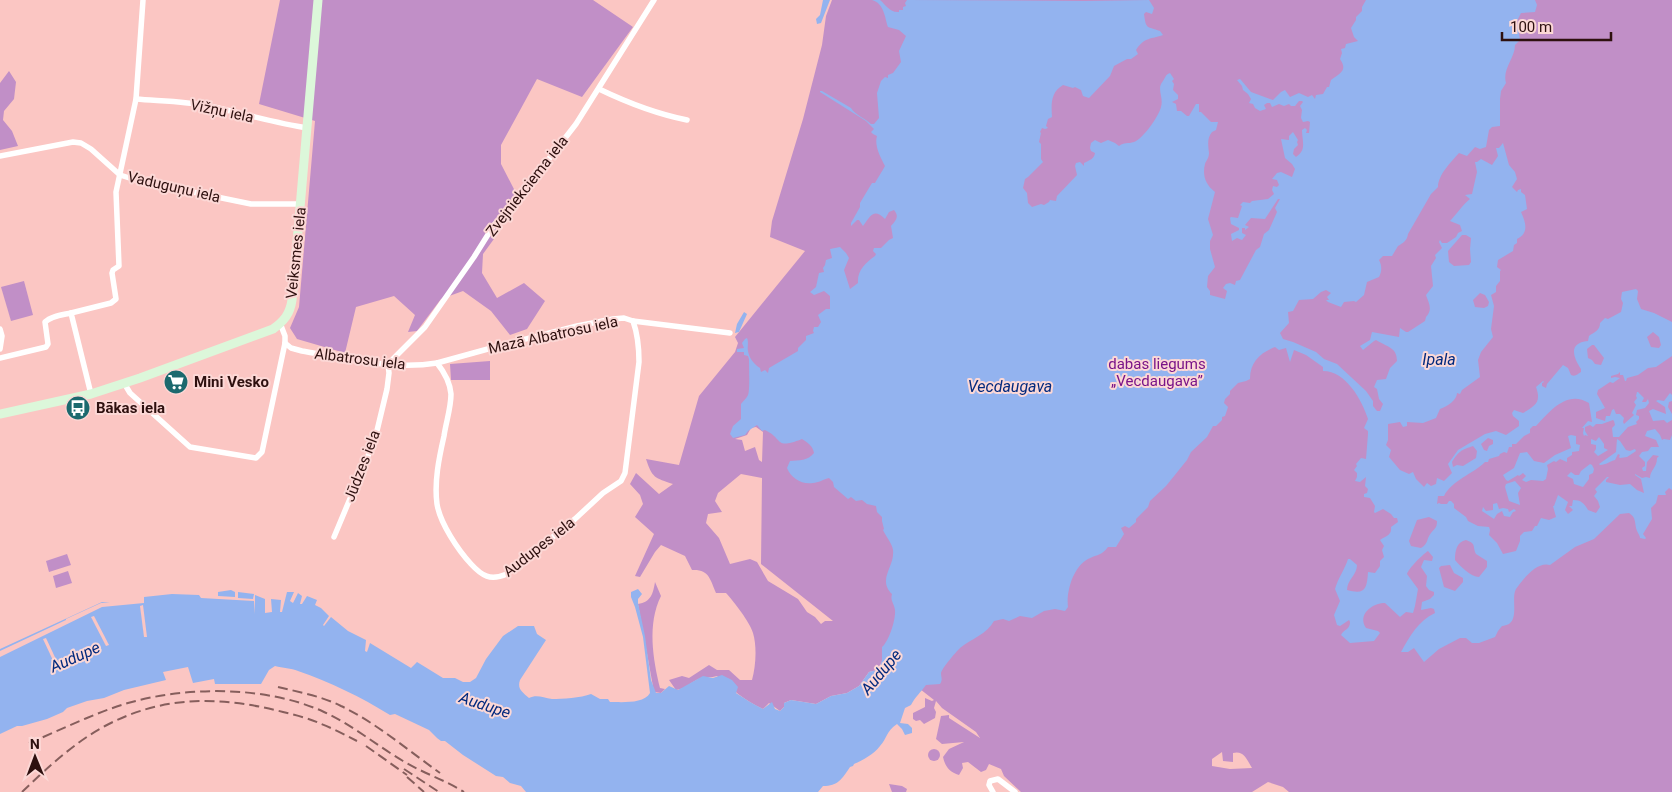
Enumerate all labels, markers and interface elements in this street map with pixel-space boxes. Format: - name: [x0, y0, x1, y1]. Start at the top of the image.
- scale bar: [1502, 10, 1611, 42]
- text: 100 m: [1510, 18, 1552, 36]
- street label: Vižņu iela: [189, 96, 255, 126]
- street label: Zvejniekciema iela: [482, 132, 572, 240]
- street label: Vaduguņu iela: [126, 168, 222, 206]
- street label: Veiksmes iela: [282, 206, 310, 300]
- street label: Mazā Albatrosu iela: [487, 312, 619, 358]
- street label: Albatrosu iela: [313, 344, 407, 374]
- water label: Ipala: [1422, 350, 1456, 369]
- park label: dabas liegums „Vecdaugava”: [1108, 355, 1206, 390]
- supermarket icon: Mini Vesko: [163, 369, 189, 395]
- place label: Mini Vesko: [194, 373, 269, 391]
- water label: Vecdaugava: [968, 377, 1052, 396]
- bus stop icon: Bākas iela: [65, 395, 91, 421]
- place label: Bākas iela: [96, 399, 165, 417]
- street label: Jūdzes iela: [340, 428, 384, 504]
- street label: Audupes iela: [500, 513, 578, 581]
- water label: Audupe: [46, 638, 103, 677]
- water label: Audupe: [856, 646, 905, 699]
- water label: Audupe: [456, 687, 513, 722]
- north arrow: [10, 732, 60, 782]
- text: N: [30, 736, 40, 752]

